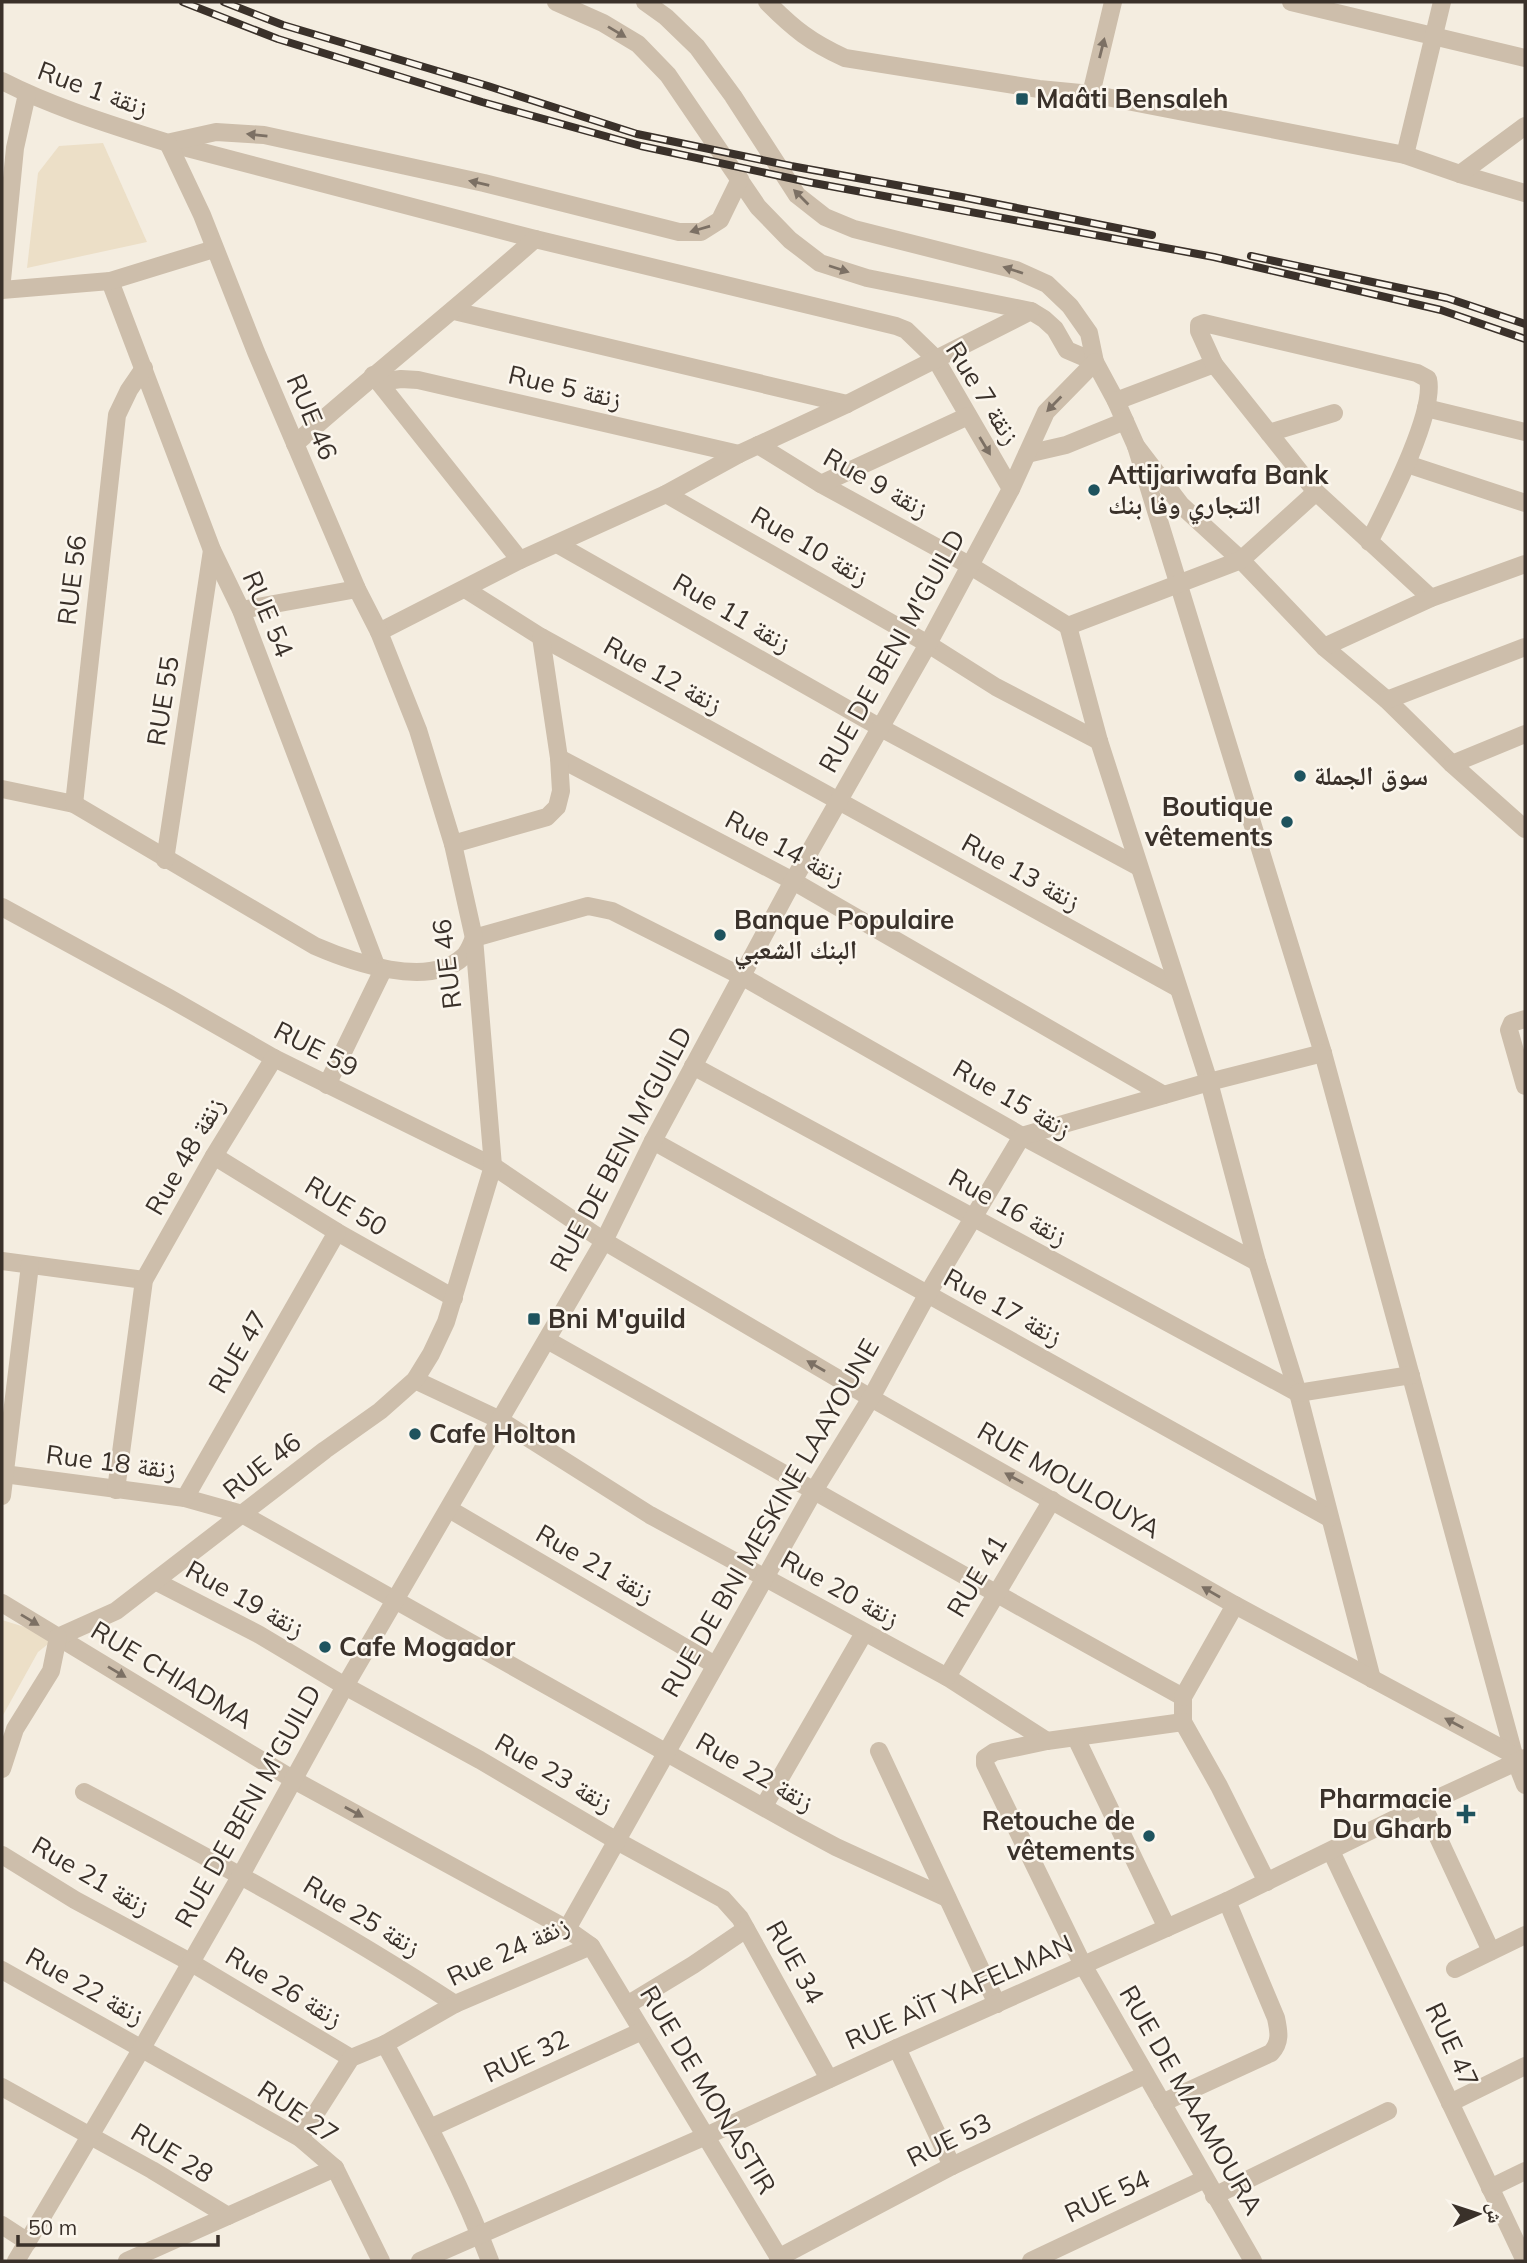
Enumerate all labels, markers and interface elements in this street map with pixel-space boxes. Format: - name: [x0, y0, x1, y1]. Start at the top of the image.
- one-way arrow: [608, 26, 627, 38]
- one-way arrow: [1097, 37, 1108, 59]
- street label: Rue 1 زنقة: [33, 53, 153, 124]
- place label: Maâti Bensaleh: [1036, 82, 1228, 115]
- marker: Maâti Bensaleh: [1014, 91, 1030, 107]
- one-way arrow: [246, 130, 268, 141]
- one-way arrow: [468, 177, 490, 188]
- one-way arrow: [793, 188, 810, 205]
- one-way arrow: [689, 224, 710, 234]
- one-way arrow: [1003, 264, 1024, 275]
- one-way arrow: [828, 265, 849, 275]
- street label: Rue 7 زنقة: [939, 335, 1028, 450]
- street label: Rue 5 زنقة: [505, 357, 625, 416]
- street label: RUE 46: [280, 369, 345, 465]
- one-way arrow: [1047, 395, 1063, 412]
- one-way arrow: [979, 436, 992, 455]
- street label: Rue 9 زنقة: [818, 440, 935, 525]
- place label: Attijariwafa Bank التجاري وفا بنك: [1108, 458, 1329, 525]
- marker: Attijariwafa Bank التجاري وفا بنك: [1086, 482, 1102, 498]
- street label: Rue 10 زنقة: [745, 499, 875, 593]
- street label: RUE DE BENI M'GUILD: [811, 523, 972, 778]
- street label: RUE 56: [50, 533, 93, 627]
- street label: RUE 54: [236, 566, 301, 662]
- street label: Rue 11 زنقة: [667, 566, 797, 660]
- street label: Rue 12 زنقة: [598, 628, 729, 721]
- street label: RUE 55: [139, 654, 186, 748]
- place label: سوق الجملة: [1314, 759, 1428, 792]
- marker: سوق الجملة: [1292, 768, 1308, 784]
- place label: Boutique vêtements: [1144, 790, 1273, 853]
- street label: Rue 14 زنقة: [720, 802, 851, 893]
- marker: Boutique vêtements: [1279, 814, 1295, 830]
- street label: Rue 13 زنقة: [956, 825, 1087, 918]
- place label: Banque Populaire البنك الشعبي: [734, 903, 954, 970]
- street label: RUE 46: [425, 917, 468, 1011]
- marker: Banque Populaire البنك الشعبي: [712, 927, 728, 943]
- street label: RUE 59: [269, 1013, 364, 1084]
- street label: RUE DE BENI M'GUILD: [542, 1021, 699, 1277]
- street label: Rue 15 زنقة: [947, 1052, 1077, 1146]
- street label: Rue 48 زنقة: [138, 1091, 232, 1221]
- street label: Rue 16 زنقة: [943, 1160, 1074, 1253]
- street label: RUE 50: [299, 1168, 393, 1243]
- street label: Rue 17 زنقة: [938, 1260, 1069, 1353]
- place label: Bni M'guild: [548, 1302, 686, 1335]
- street label: RUE 47: [201, 1304, 274, 1399]
- marker: Bni M'guild: [526, 1311, 542, 1327]
- street label: RUE DE BNI MESKINE LAAYOUNE: [653, 1333, 886, 1703]
- one-way arrow: [806, 1359, 825, 1372]
- street label: RUE MOULOUYA: [972, 1414, 1167, 1545]
- place label: Cafe Holton: [429, 1417, 576, 1450]
- street label: RUE 46: [216, 1425, 307, 1506]
- marker: Cafe Holton: [407, 1426, 423, 1442]
- street label: Rue 18 زنقة: [44, 1437, 178, 1486]
- one-way arrow: [1004, 1472, 1023, 1484]
- street label: Rue 21 زنقة: [530, 1517, 660, 1611]
- street label: RUE 41: [939, 1529, 1014, 1623]
- street label: Rue 20 زنقة: [775, 1542, 906, 1635]
- street label: Rue 19 زنقة: [180, 1552, 311, 1645]
- one-way arrow: [1201, 1585, 1220, 1598]
- one-way arrow: [20, 1613, 39, 1626]
- street label: RUE CHIADMA: [85, 1613, 259, 1736]
- place label: Cafe Mogador: [339, 1630, 516, 1663]
- marker: Cafe Mogador: [317, 1639, 333, 1655]
- one-way arrow: [107, 1666, 126, 1678]
- street label: RUE DE BENI M'GUILD: [167, 1678, 328, 1933]
- one-way arrow: [1444, 1717, 1464, 1729]
- street label: Rue 22 زنقة: [690, 1725, 820, 1819]
- street label: Rue 23 زنقة: [489, 1726, 619, 1820]
- place label: Pharmacie Du Gharb: [1319, 1782, 1452, 1845]
- place label: Retouche de vêtements: [982, 1804, 1135, 1867]
- marker: Pharmacie Du Gharb: [1458, 1806, 1474, 1822]
- one-way arrow: [344, 1807, 364, 1818]
- marker: Retouche de vêtements: [1141, 1828, 1157, 1844]
- street label: Rue 21 زنقة: [26, 1829, 156, 1923]
- street label: Rue 25 زنقة: [298, 1868, 427, 1963]
- street label: Rue 24 زنقة: [441, 1908, 574, 1993]
- street label: RUE 34: [759, 1914, 832, 2009]
- street label: RUE AÏT YAFELMAN: [840, 1927, 1078, 2057]
- street label: Rue 22 زنقة: [20, 1939, 151, 2032]
- street label: Rue 26 زنقة: [220, 1939, 349, 2034]
- street label: RUE DE MONASTIR: [633, 1979, 784, 2200]
- street label: RUE DE MAAMOURA: [1112, 1979, 1271, 2220]
- street label: RUE 47: [1418, 1997, 1486, 2093]
- street label: RUE 32: [478, 2022, 574, 2090]
- street label: RUE 27: [252, 2073, 345, 2150]
- street label: RUE 53: [901, 2105, 997, 2174]
- street label: RUE 28: [125, 2115, 219, 2190]
- street label: RUE 54: [1059, 2162, 1155, 2230]
- north arrow: [1443, 2179, 1513, 2249]
- text: ش: [1482, 2202, 1507, 2224]
- scale bar: [18, 2204, 217, 2248]
- text: 50 m: [28, 2214, 77, 2240]

